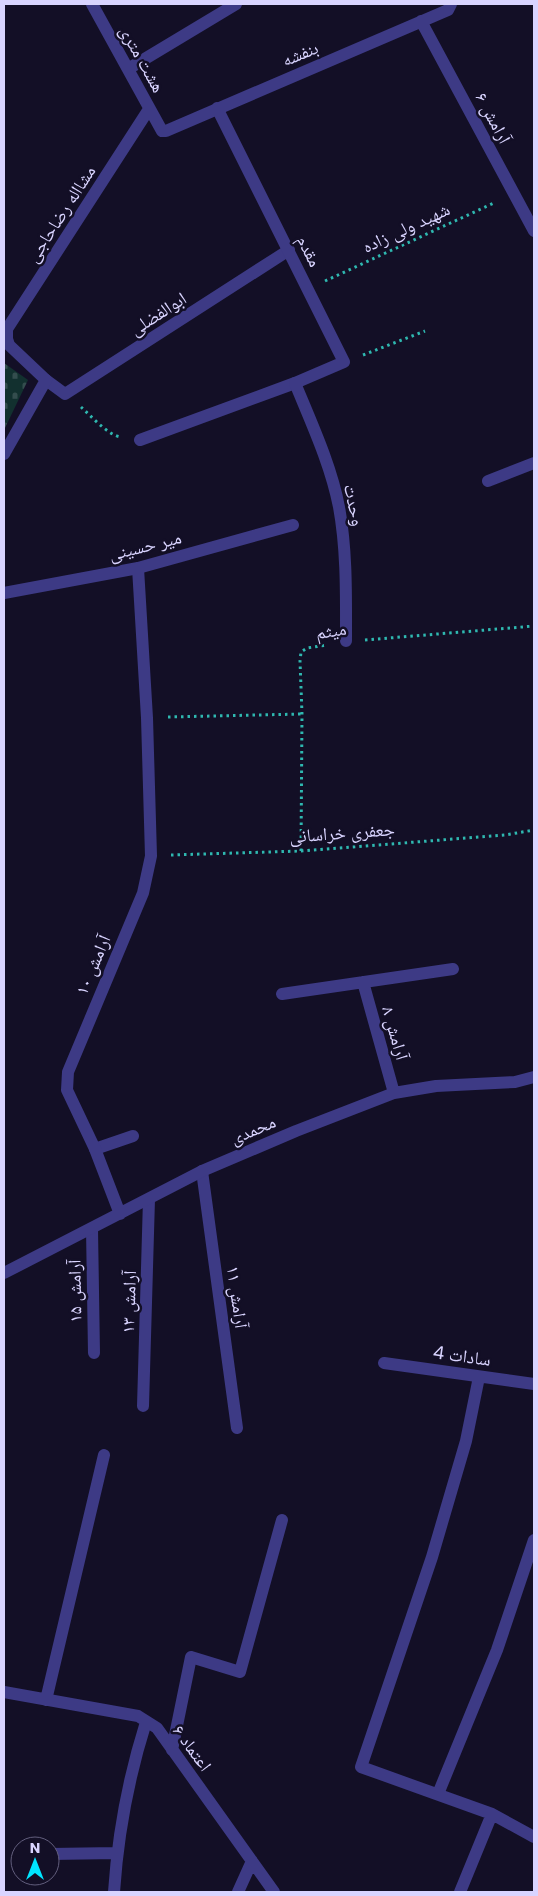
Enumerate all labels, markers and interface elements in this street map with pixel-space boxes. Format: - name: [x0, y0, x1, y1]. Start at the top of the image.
- street label: هشت متری: [114, 20, 171, 97]
- street label: بنفشه: [278, 35, 322, 72]
- street label: آرامش ۶: [470, 88, 518, 148]
- street label: مشااله رضاحاجی: [20, 160, 101, 267]
- street label: شهید ولی زاده: [358, 196, 454, 259]
- street label: مقدم: [291, 231, 328, 271]
- street label: ابوالفضلی: [124, 286, 191, 341]
- street label: وحدت: [338, 482, 371, 528]
- street label: میر حسینی: [106, 524, 184, 567]
- street label: میثم: [314, 616, 348, 645]
- street label: جعفری خراسانی: [288, 816, 396, 849]
- street label: آرامش ۱۰: [69, 931, 117, 999]
- street label: آرامش ۸: [376, 1003, 415, 1063]
- street label: محمدی: [226, 1109, 279, 1150]
- street label: آرامش ۱۵: [61, 1259, 88, 1323]
- street label: آرامش ۱۱: [221, 1264, 254, 1330]
- street label: آرامش ۱۳: [115, 1270, 142, 1334]
- street label: سادات 4: [432, 1339, 493, 1372]
- street label: اعتماد ۶: [167, 1719, 218, 1776]
- north arrow: [10, 1836, 60, 1886]
- text: N: [30, 1838, 40, 1858]

